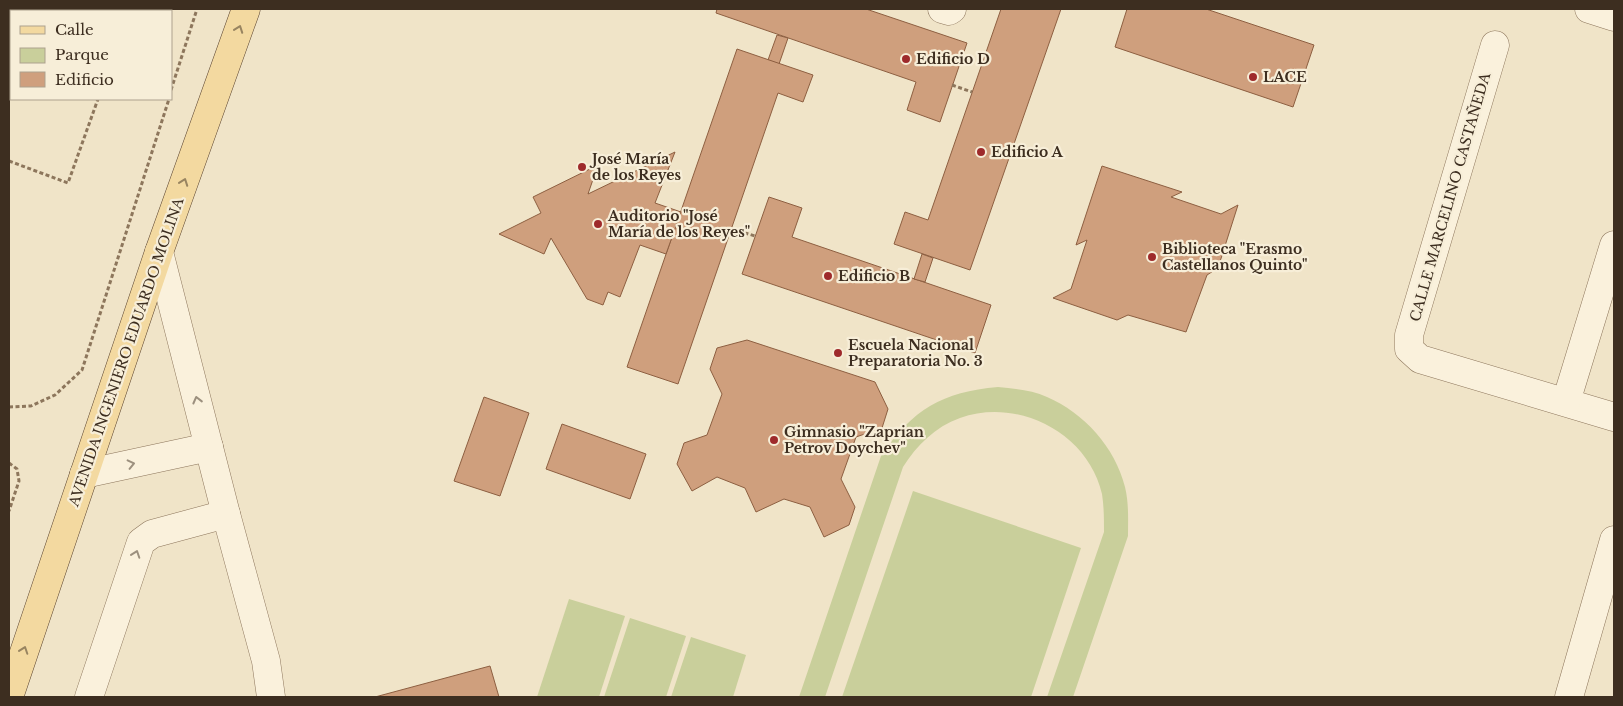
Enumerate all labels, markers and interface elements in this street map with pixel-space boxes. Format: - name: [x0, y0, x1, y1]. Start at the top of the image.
- legend: [10, 10, 172, 100]
- text: Calle: [55, 20, 94, 39]
- one-way arrow: [233, 25, 243, 34]
- text: Parque: [55, 45, 109, 64]
- place label: Edificio D: [916, 50, 990, 68]
- marker: Edificio D: [900, 53, 912, 65]
- place label: LACE: [1263, 68, 1307, 86]
- text: Edificio: [55, 70, 114, 89]
- street label: CALLE MARCELINO CASTAÑEDA: [1406, 70, 1494, 324]
- marker: LACE: [1247, 71, 1259, 83]
- place label: Edificio A: [991, 143, 1064, 161]
- marker: Edificio A: [975, 146, 987, 158]
- place label: José María de los Reyes: [589, 150, 681, 184]
- marker: José María de los Reyes: [576, 161, 588, 173]
- one-way arrow: [178, 178, 188, 187]
- street label: AVENIDA INGENIERO EDUARDO MOLINA: [64, 195, 188, 510]
- place label: Auditorio "José María de los Reyes": [607, 207, 750, 241]
- marker: Auditorio "José María de los Reyes": [592, 218, 604, 230]
- place label: Biblioteca "Erasmo Castellanos Quinto": [1162, 240, 1307, 274]
- marker: Biblioteca "Erasmo Castellanos Quinto": [1146, 251, 1158, 263]
- place label: Edificio B: [838, 267, 910, 285]
- marker: Edificio B: [822, 270, 834, 282]
- place label: Escuela Nacional Preparatoria No. 3: [848, 336, 983, 370]
- marker: Escuela Nacional Preparatoria No. 3: [832, 347, 844, 359]
- one-way arrow: [192, 395, 203, 404]
- place label: Gimnasio "Zaprian Petrov Doychev": [784, 423, 924, 457]
- marker: Gimnasio "Zaprian Petrov Doychev": [768, 434, 780, 446]
- one-way arrow: [127, 459, 136, 470]
- one-way arrow: [130, 551, 140, 559]
- one-way arrow: [19, 647, 29, 655]

